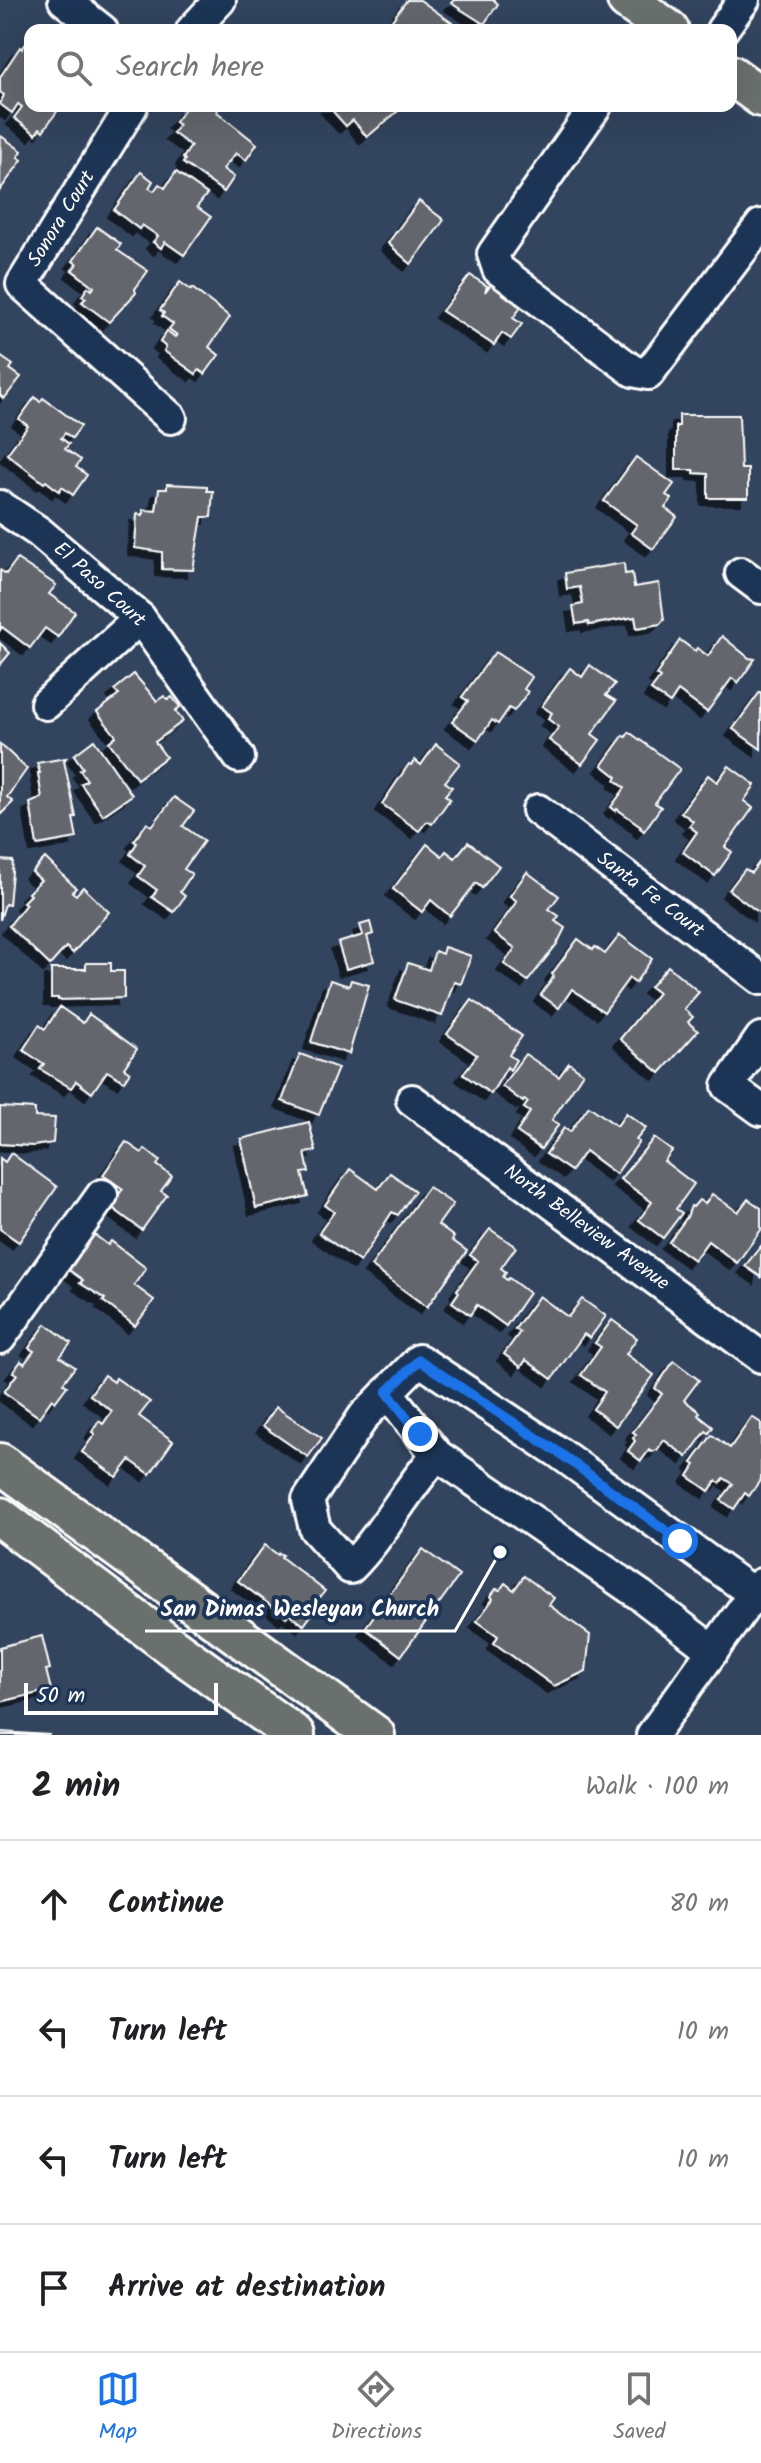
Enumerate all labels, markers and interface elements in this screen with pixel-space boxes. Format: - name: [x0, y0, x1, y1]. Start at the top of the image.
- search box: [24, 24, 737, 112]
- text: Search here: [116, 44, 264, 92]
- icon: search: [52, 46, 96, 90]
- street label: Sonora Court: [20, 164, 104, 273]
- street label: El Paso Court: [45, 534, 153, 636]
- street label: Santa Fe Court: [589, 844, 711, 947]
- street label: North Belleview Avenue: [496, 1157, 676, 1299]
- route end: [402, 1416, 438, 1452]
- route start: [662, 1523, 698, 1559]
- callout: San Dimas Wesleyan Church: [145, 1585, 455, 1631]
- text: San Dimas Wesleyan Church: [161, 1593, 439, 1628]
- scale bar: [24, 1679, 218, 1715]
- text: 50 m: [36, 1679, 85, 1714]
- text: 2 min: [32, 1760, 120, 1814]
- text: Walk · 100 m: [586, 1766, 729, 1808]
- text: Continue: [108, 1880, 224, 1928]
- icon: ahead: [32, 1882, 76, 1926]
- text: 80 m: [669, 1883, 729, 1925]
- text: Turn left: [108, 2008, 227, 2056]
- icon: left: [32, 2010, 76, 2054]
- text: 10 m: [677, 2011, 729, 2053]
- text: Turn left: [108, 2136, 227, 2184]
- icon: left: [32, 2138, 76, 2182]
- text: 10 m: [677, 2139, 729, 2181]
- text: Arrive at destination: [108, 2264, 385, 2312]
- icon: arrive: [32, 2266, 76, 2310]
- tab: Map: [96, 2367, 140, 2450]
- tab: Directions: [331, 2367, 422, 2450]
- tab: Saved: [613, 2367, 665, 2450]

